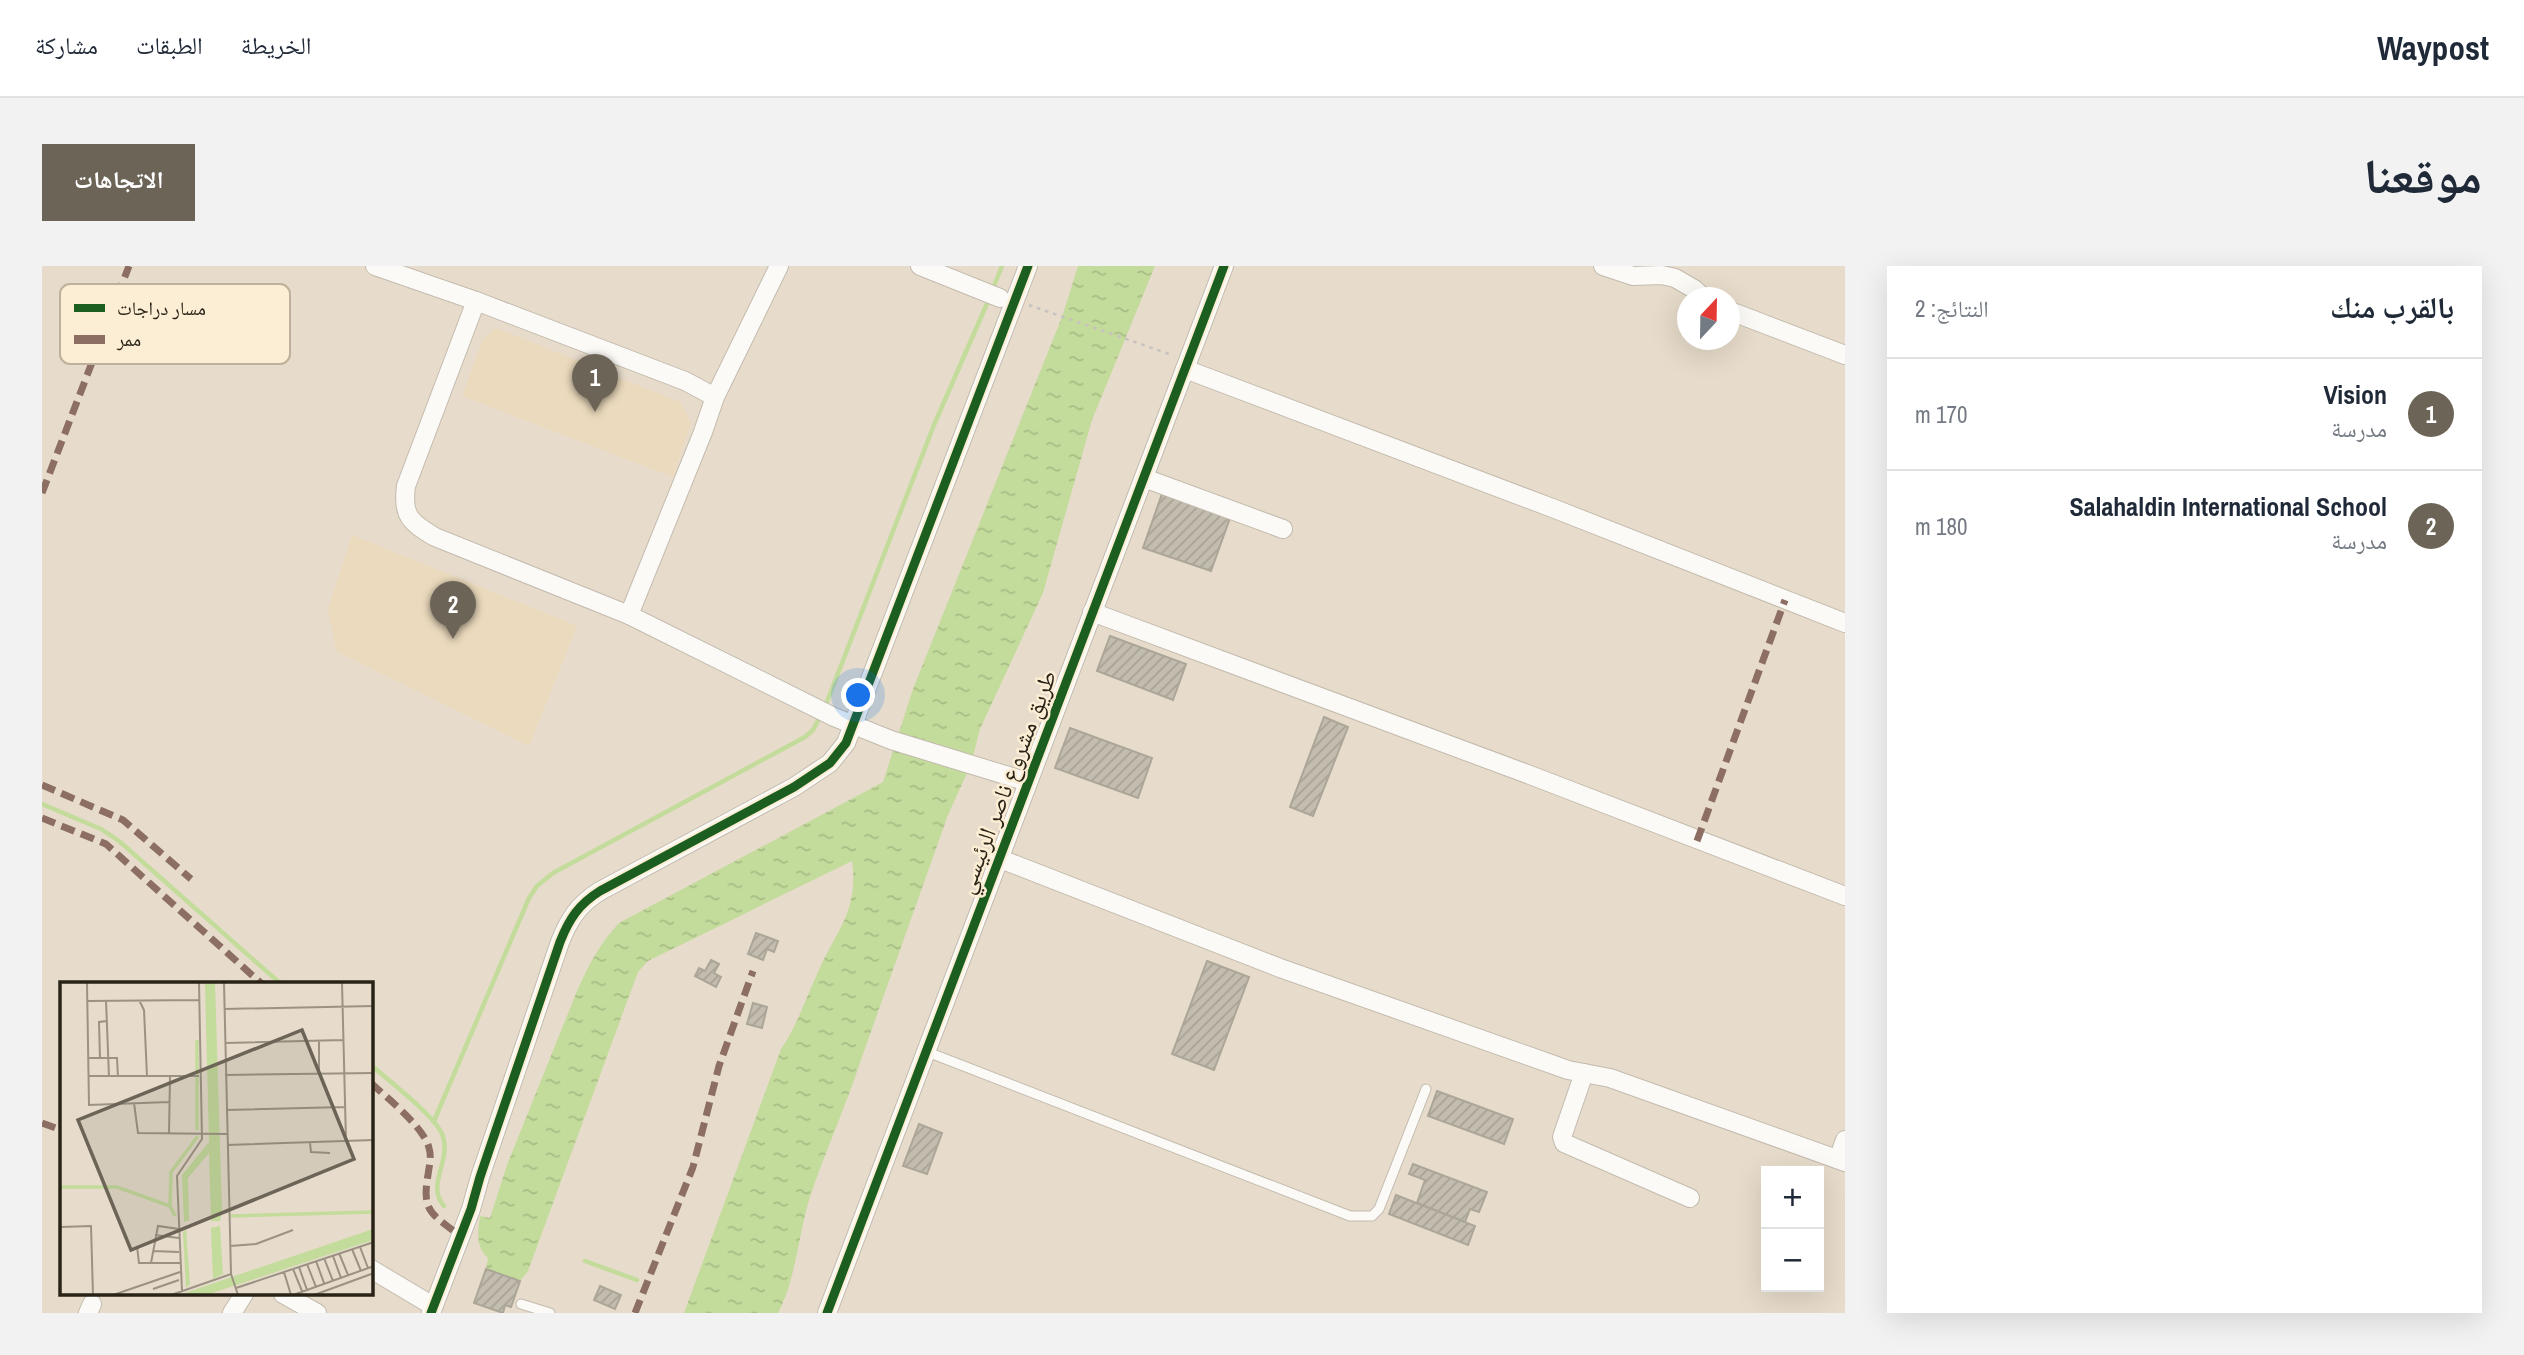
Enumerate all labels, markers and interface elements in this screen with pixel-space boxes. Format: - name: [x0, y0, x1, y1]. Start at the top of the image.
- text: Waypost: [2377, 26, 2489, 70]
- text: مشاركة: [35, 29, 98, 61]
- text: الطبقات: [136, 29, 203, 61]
- text: الخريطة: [241, 29, 311, 61]
- text: موقعنا: [2364, 142, 2482, 208]
- button: الاتجاهات: [42, 144, 195, 221]
- legend: [60, 284, 290, 364]
- north arrow: [1677, 287, 1740, 350]
- text: بالقرب منك: [2330, 287, 2454, 327]
- text: النتائج: 2: [1915, 293, 1989, 324]
- text: مسار دراجات: [117, 295, 206, 321]
- text: ممر: [116, 326, 141, 352]
- pin: 1: [572, 354, 618, 412]
- text: Vision: [2323, 377, 2387, 412]
- text: 170 m: [1915, 399, 1967, 430]
- text: 1: [2426, 399, 2436, 430]
- text: مدرسة: [2331, 413, 2387, 444]
- text: Salahaldin International School: [2069, 489, 2387, 524]
- text: 180 m: [1915, 511, 1967, 542]
- text: 2: [2426, 511, 2436, 542]
- text: مدرسة: [2331, 525, 2387, 556]
- pin: 2: [430, 581, 476, 639]
- street label: طريق مشروع ناصر الرئيسي: [949, 665, 1067, 900]
- your location: [841, 678, 875, 712]
- inset map: [60, 982, 373, 1296]
- map controls: [1761, 1166, 1824, 1292]
- button: +: [1761, 1166, 1824, 1229]
- button: −: [1761, 1229, 1824, 1292]

